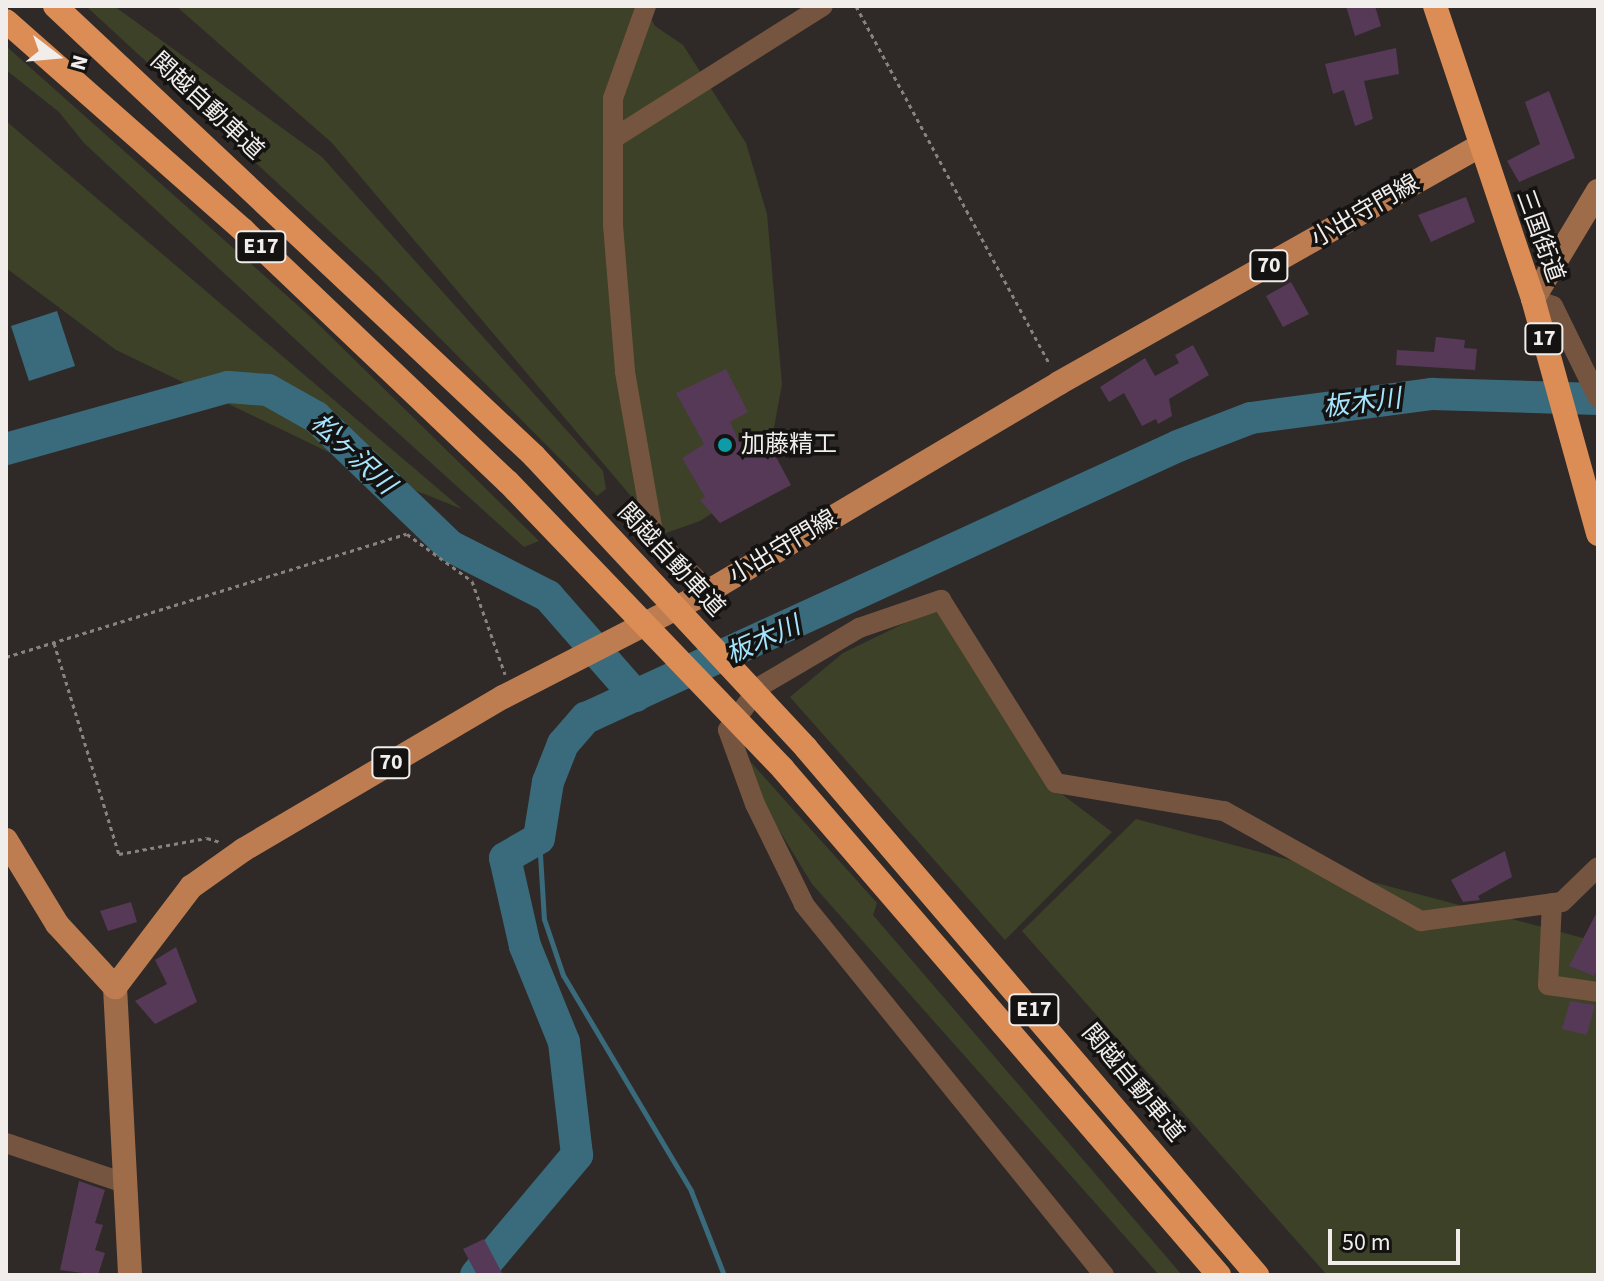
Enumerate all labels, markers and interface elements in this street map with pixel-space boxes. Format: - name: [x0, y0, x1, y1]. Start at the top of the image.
- north arrow: [16, 16, 96, 96]
- street label: 関越自動車道: [145, 46, 269, 166]
- text: N: [62, 51, 96, 74]
- street label: 小出守門線: [1306, 169, 1424, 253]
- street label: 三国街道: [1510, 186, 1570, 286]
- road number: E17: [235, 229, 287, 265]
- road number: 70: [1249, 248, 1289, 284]
- road number: 17: [1524, 321, 1564, 357]
- water label: 板木川: [1321, 383, 1403, 423]
- water label: 松ヶ沢川: [304, 407, 402, 501]
- place label: 加藤精工: [741, 431, 837, 459]
- marker: 加藤精工: [716, 436, 734, 454]
- street label: 関越自動車道: [611, 498, 731, 622]
- street label: 小出守門線: [724, 504, 842, 590]
- water label: 板木川: [721, 610, 805, 670]
- road number: 70: [371, 745, 411, 781]
- road number: E17: [1008, 992, 1060, 1028]
- street label: 関越自動車道: [1076, 1019, 1190, 1147]
- scale bar: [1332, 1213, 1464, 1263]
- text: 50 m: [1342, 1225, 1391, 1260]

